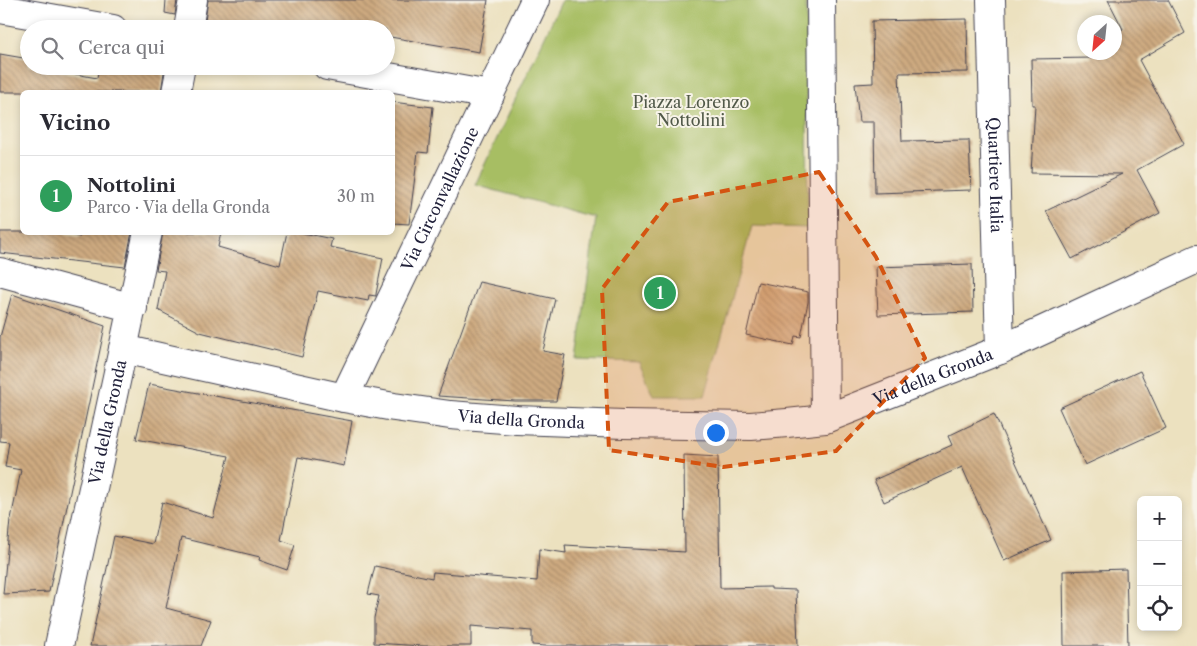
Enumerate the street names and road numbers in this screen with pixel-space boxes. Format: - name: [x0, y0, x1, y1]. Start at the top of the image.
- street label: Quartiere Italia: [984, 117, 1007, 234]
- street label: Via Circonvallazione: [396, 124, 483, 275]
- street label: Via della Gronda: [869, 344, 996, 410]
- street label: Via della Gronda: [84, 357, 131, 487]
- street label: Via della Gronda: [456, 406, 586, 433]

